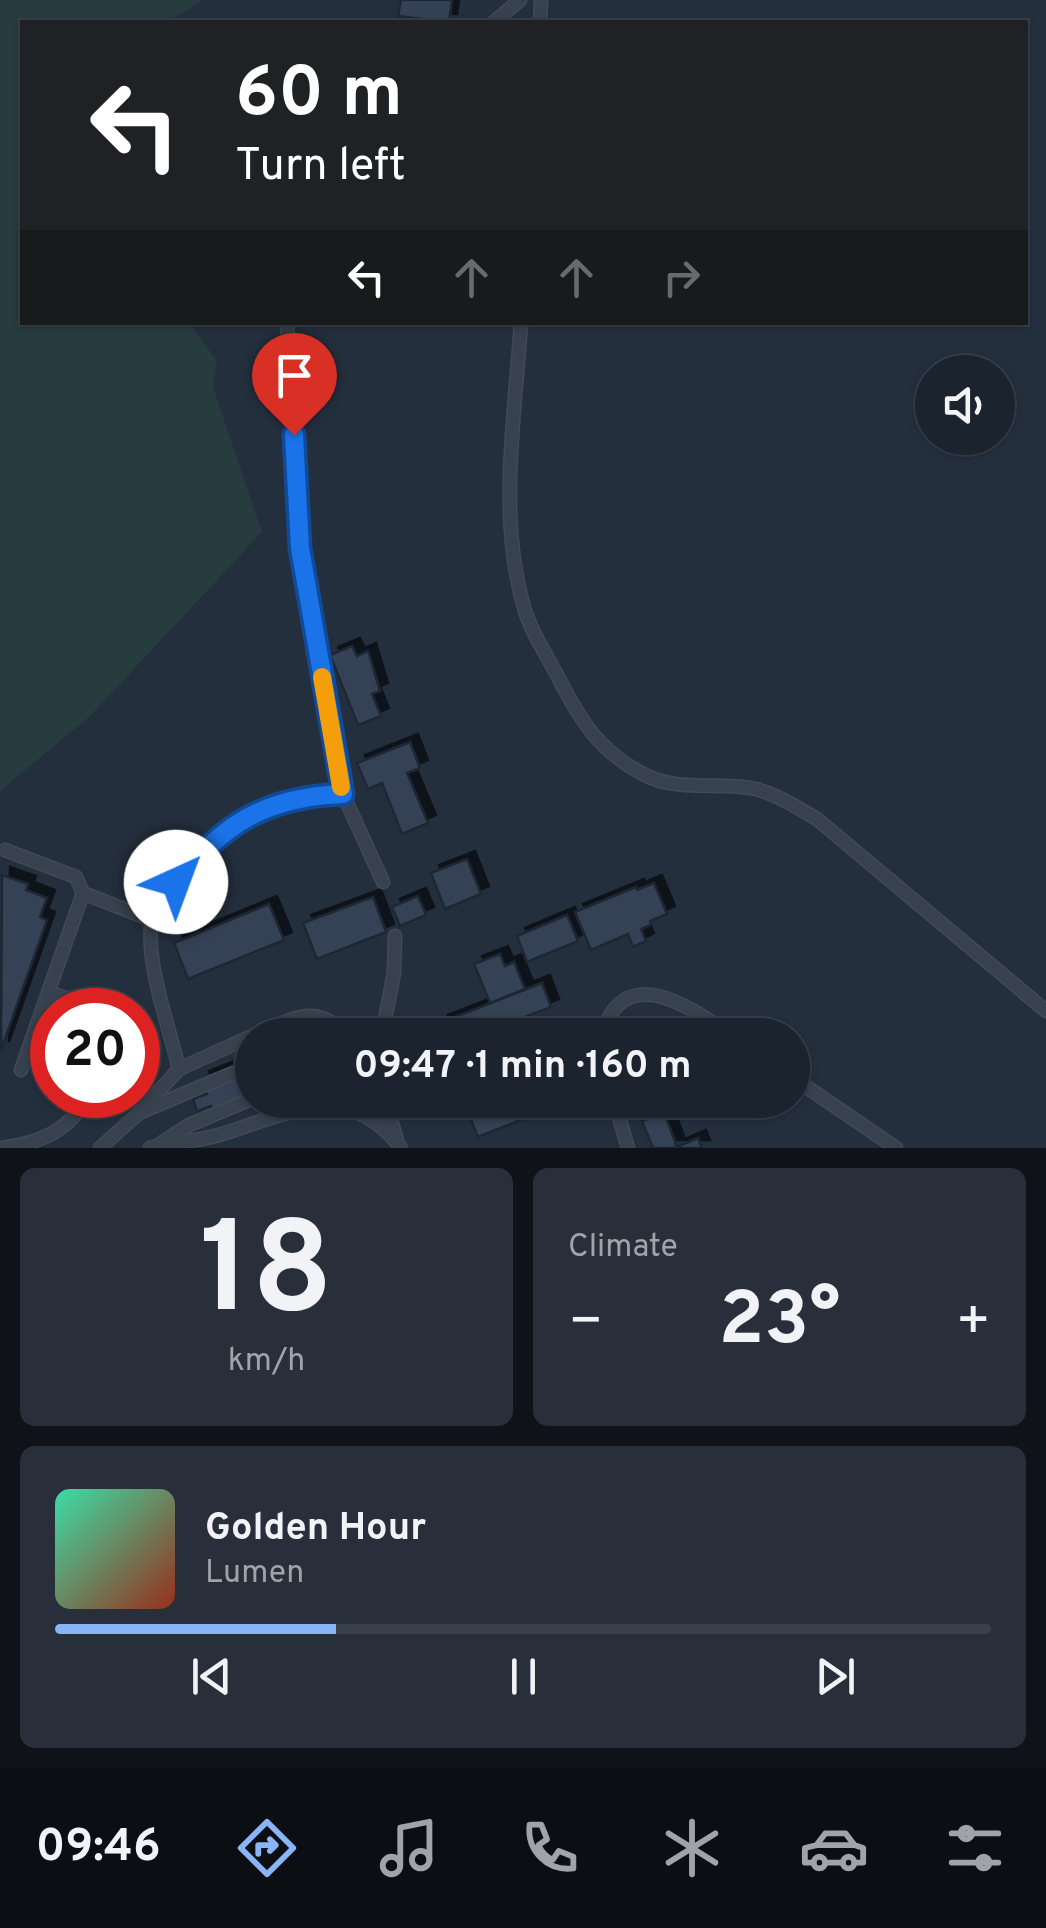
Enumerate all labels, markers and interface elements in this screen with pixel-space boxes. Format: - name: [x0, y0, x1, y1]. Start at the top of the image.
- text: 60 m: [235, 52, 403, 141]
- icon: left: [70, 60, 200, 190]
- text: Turn left: [235, 139, 406, 196]
- icon: left: [339, 250, 394, 305]
- icon: ahead: [444, 250, 499, 305]
- icon: ahead: [549, 250, 604, 305]
- icon: right: [654, 250, 709, 305]
- pin: [252, 333, 337, 436]
- icon: arrive: [267, 348, 322, 403]
- map controls: [915, 355, 1015, 455]
- button: sound: [915, 355, 1015, 455]
- position arrow: [124, 830, 228, 934]
- speed limit sign: 20: [30, 988, 160, 1118]
- text: 09:47 · 1 min · 160 m: [353, 1043, 692, 1092]
- text: 18: [200, 1194, 333, 1359]
- text: Climate: [568, 1228, 678, 1268]
- text: 23°: [718, 1276, 841, 1371]
- text: −: [568, 1289, 603, 1359]
- text: +: [956, 1289, 991, 1359]
- text: km/h: [228, 1342, 305, 1382]
- text: Golden Hour: [205, 1505, 426, 1554]
- text: Lumen: [205, 1554, 304, 1594]
- icon: previous: [184, 1649, 239, 1704]
- icon: pause: [496, 1649, 551, 1704]
- icon: next: [808, 1649, 863, 1704]
- icon: directions: [232, 1813, 302, 1883]
- icon: music: [374, 1813, 444, 1883]
- icon: phone: [515, 1813, 585, 1883]
- icon: climate: [657, 1813, 727, 1883]
- icon: car: [799, 1813, 869, 1883]
- icon: filters: [940, 1813, 1010, 1883]
- text: 09:46: [36, 1820, 161, 1877]

